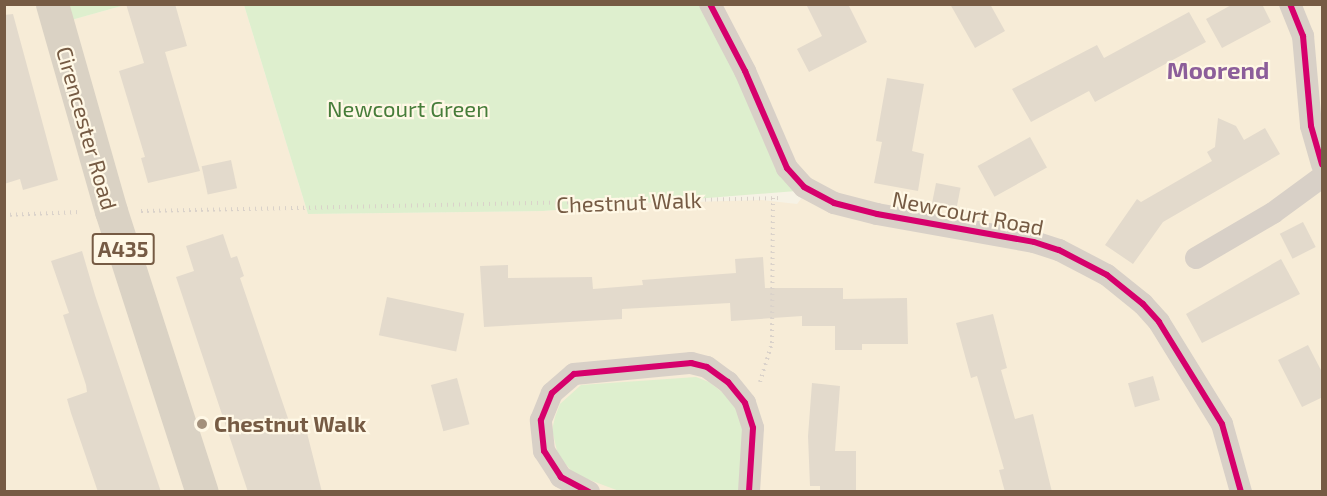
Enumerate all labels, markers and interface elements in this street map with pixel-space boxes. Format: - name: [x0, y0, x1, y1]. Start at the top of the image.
- street label: Cirencester Road: [51, 43, 123, 213]
- district label: Moorend: [1167, 56, 1269, 84]
- park label: Newcourt Green: [327, 96, 489, 122]
- street label: Newcourt Road: [890, 185, 1046, 241]
- street label: Chestnut Walk: [556, 186, 702, 218]
- road number: A435: [92, 231, 154, 267]
- place label: Chestnut Walk: [214, 411, 367, 437]
- marker: Chestnut Walk: [195, 417, 209, 431]

